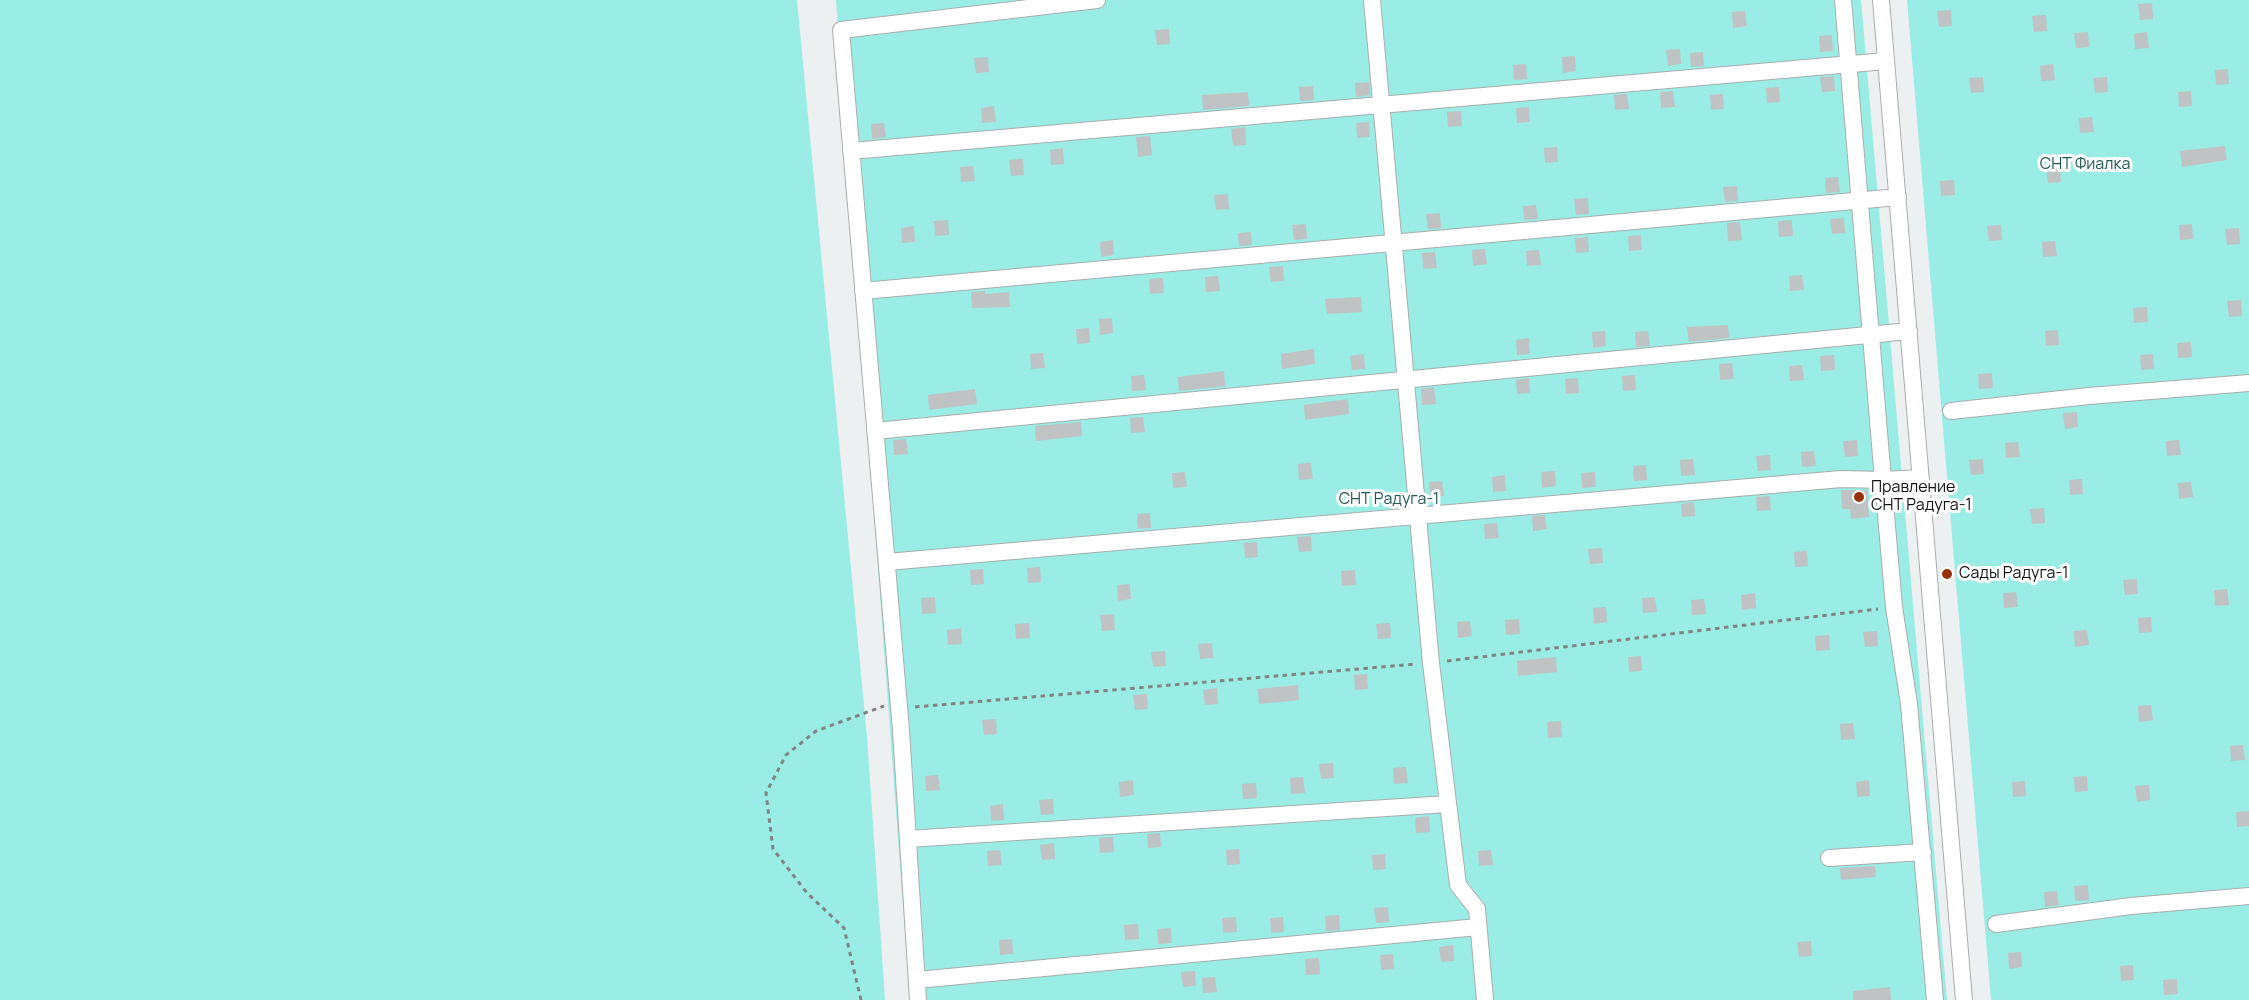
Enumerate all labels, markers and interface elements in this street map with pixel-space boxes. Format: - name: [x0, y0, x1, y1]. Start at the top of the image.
- park label: СНТ Фиалка: [2040, 155, 2130, 175]
- place label: Правление СНТ Радуга-1: [1871, 478, 1972, 516]
- park label: СНТ Радуга-1: [1339, 490, 1439, 510]
- marker: Правление СНТ Радуга-1: [1852, 490, 1866, 504]
- place label: Сады Радуга-1: [1959, 564, 2068, 584]
- marker: Сады Радуга-1: [1940, 567, 1954, 581]

